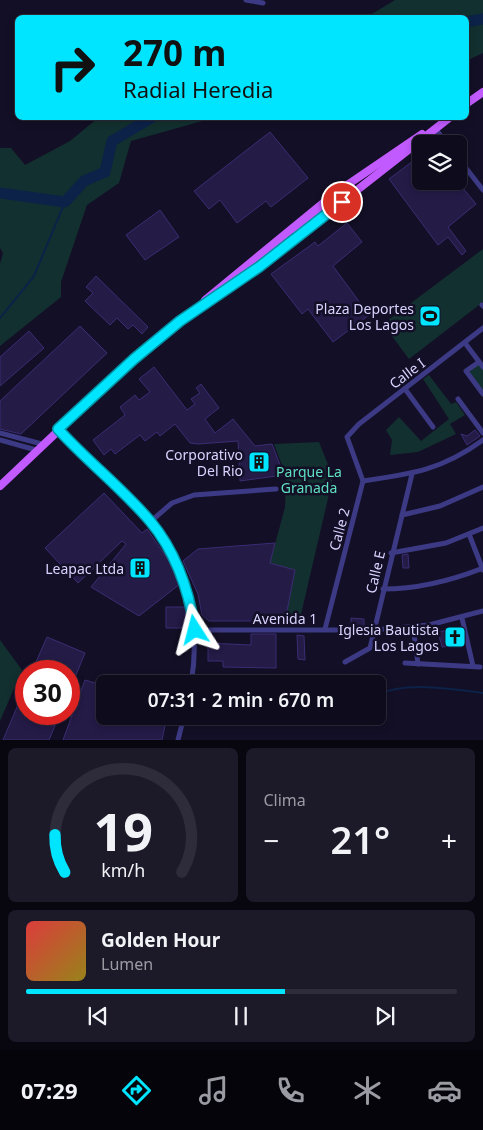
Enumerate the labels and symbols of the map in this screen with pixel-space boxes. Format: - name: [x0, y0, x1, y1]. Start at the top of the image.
- pin: [321, 181, 363, 223]
- place label: Plaza Deportes Los Lagos: [315, 299, 414, 334]
- sports icon: Plaza Deportes Los Lagos: [418, 304, 442, 328]
- street label: Calle I: [385, 353, 429, 393]
- place label: Corporativo Del Rio: [165, 445, 243, 480]
- building icon: Corporativo Del Rio: [247, 450, 271, 474]
- park label: Parque La Granada: [276, 462, 342, 497]
- street label: Calle 2: [324, 506, 354, 552]
- street label: Calle E: [361, 549, 389, 595]
- building icon: Leapac Ltda: [128, 556, 152, 580]
- place label: Leapac Ltda: [45, 559, 124, 578]
- position arrow: [168, 603, 220, 655]
- street label: Avenida 1: [253, 609, 317, 628]
- place label: Iglesia Bautista Los Lagos: [338, 620, 439, 655]
- church icon: Iglesia Bautista Los Lagos: [443, 625, 467, 649]
- speed limit sign: 30: [15, 660, 80, 725]

